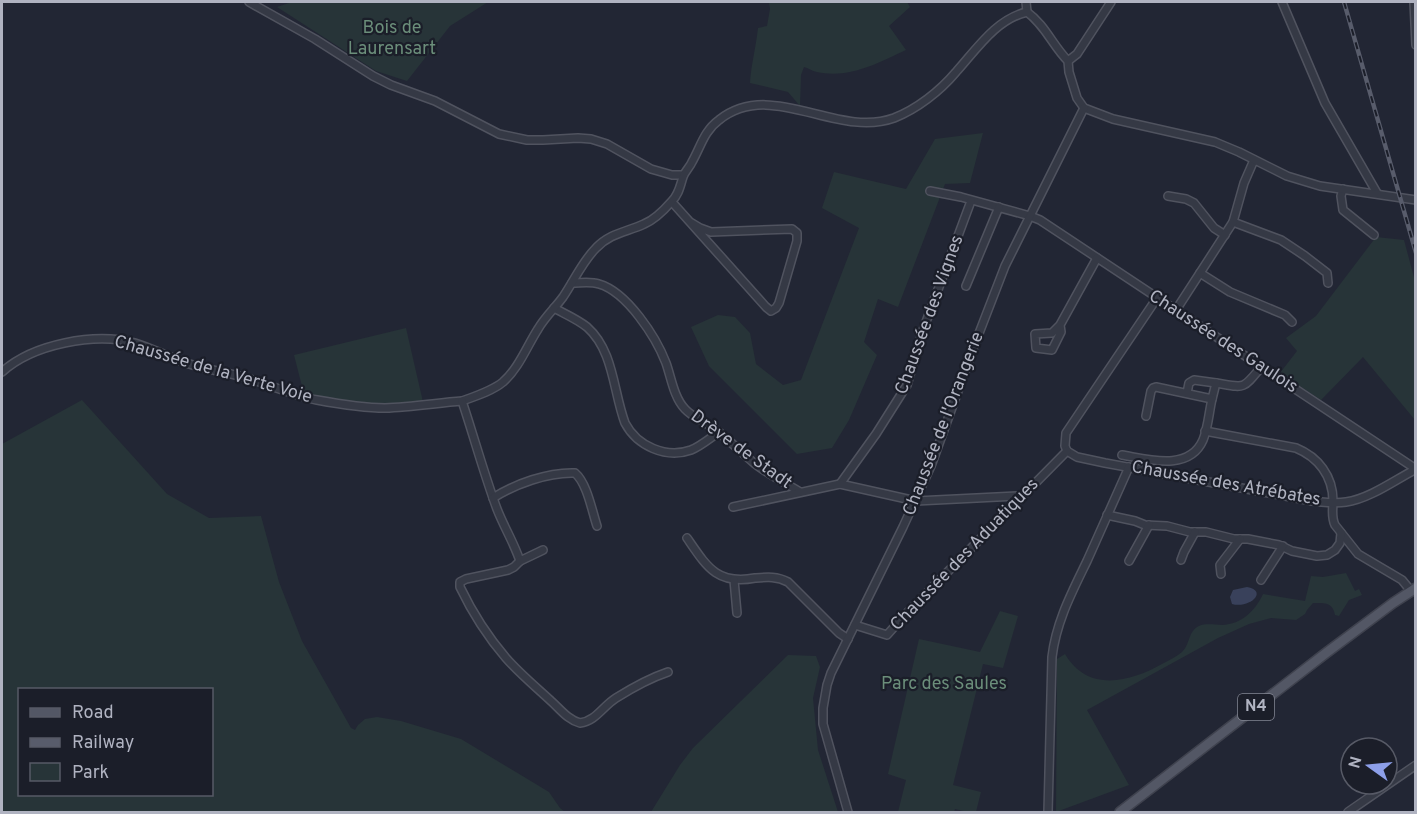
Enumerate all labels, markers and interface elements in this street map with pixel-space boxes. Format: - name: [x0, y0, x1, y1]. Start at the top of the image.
- park label: Bois de Laurensart: [348, 17, 436, 61]
- street label: Chaussée des Vignes: [890, 232, 970, 398]
- street label: Chaussée des Gaulois: [1144, 285, 1302, 399]
- street label: Chaussée de l'Orangerie: [898, 329, 990, 519]
- street label: Chaussée de la Verte Voie: [111, 331, 315, 409]
- street label: Drève de Stadt: [686, 405, 796, 495]
- street label: Chaussée des Atrébates: [1130, 456, 1322, 512]
- street label: Chaussée des Aduatiques: [886, 474, 1044, 636]
- park label: Parc des Saules: [881, 673, 1007, 696]
- legend: [18, 688, 213, 796]
- road number: N4: [1238, 694, 1274, 720]
- text: Road: [72, 702, 114, 725]
- text: Railway: [72, 732, 134, 755]
- north arrow: [1339, 736, 1399, 796]
- text: N: [1345, 754, 1368, 771]
- text: Park: [72, 762, 109, 785]

